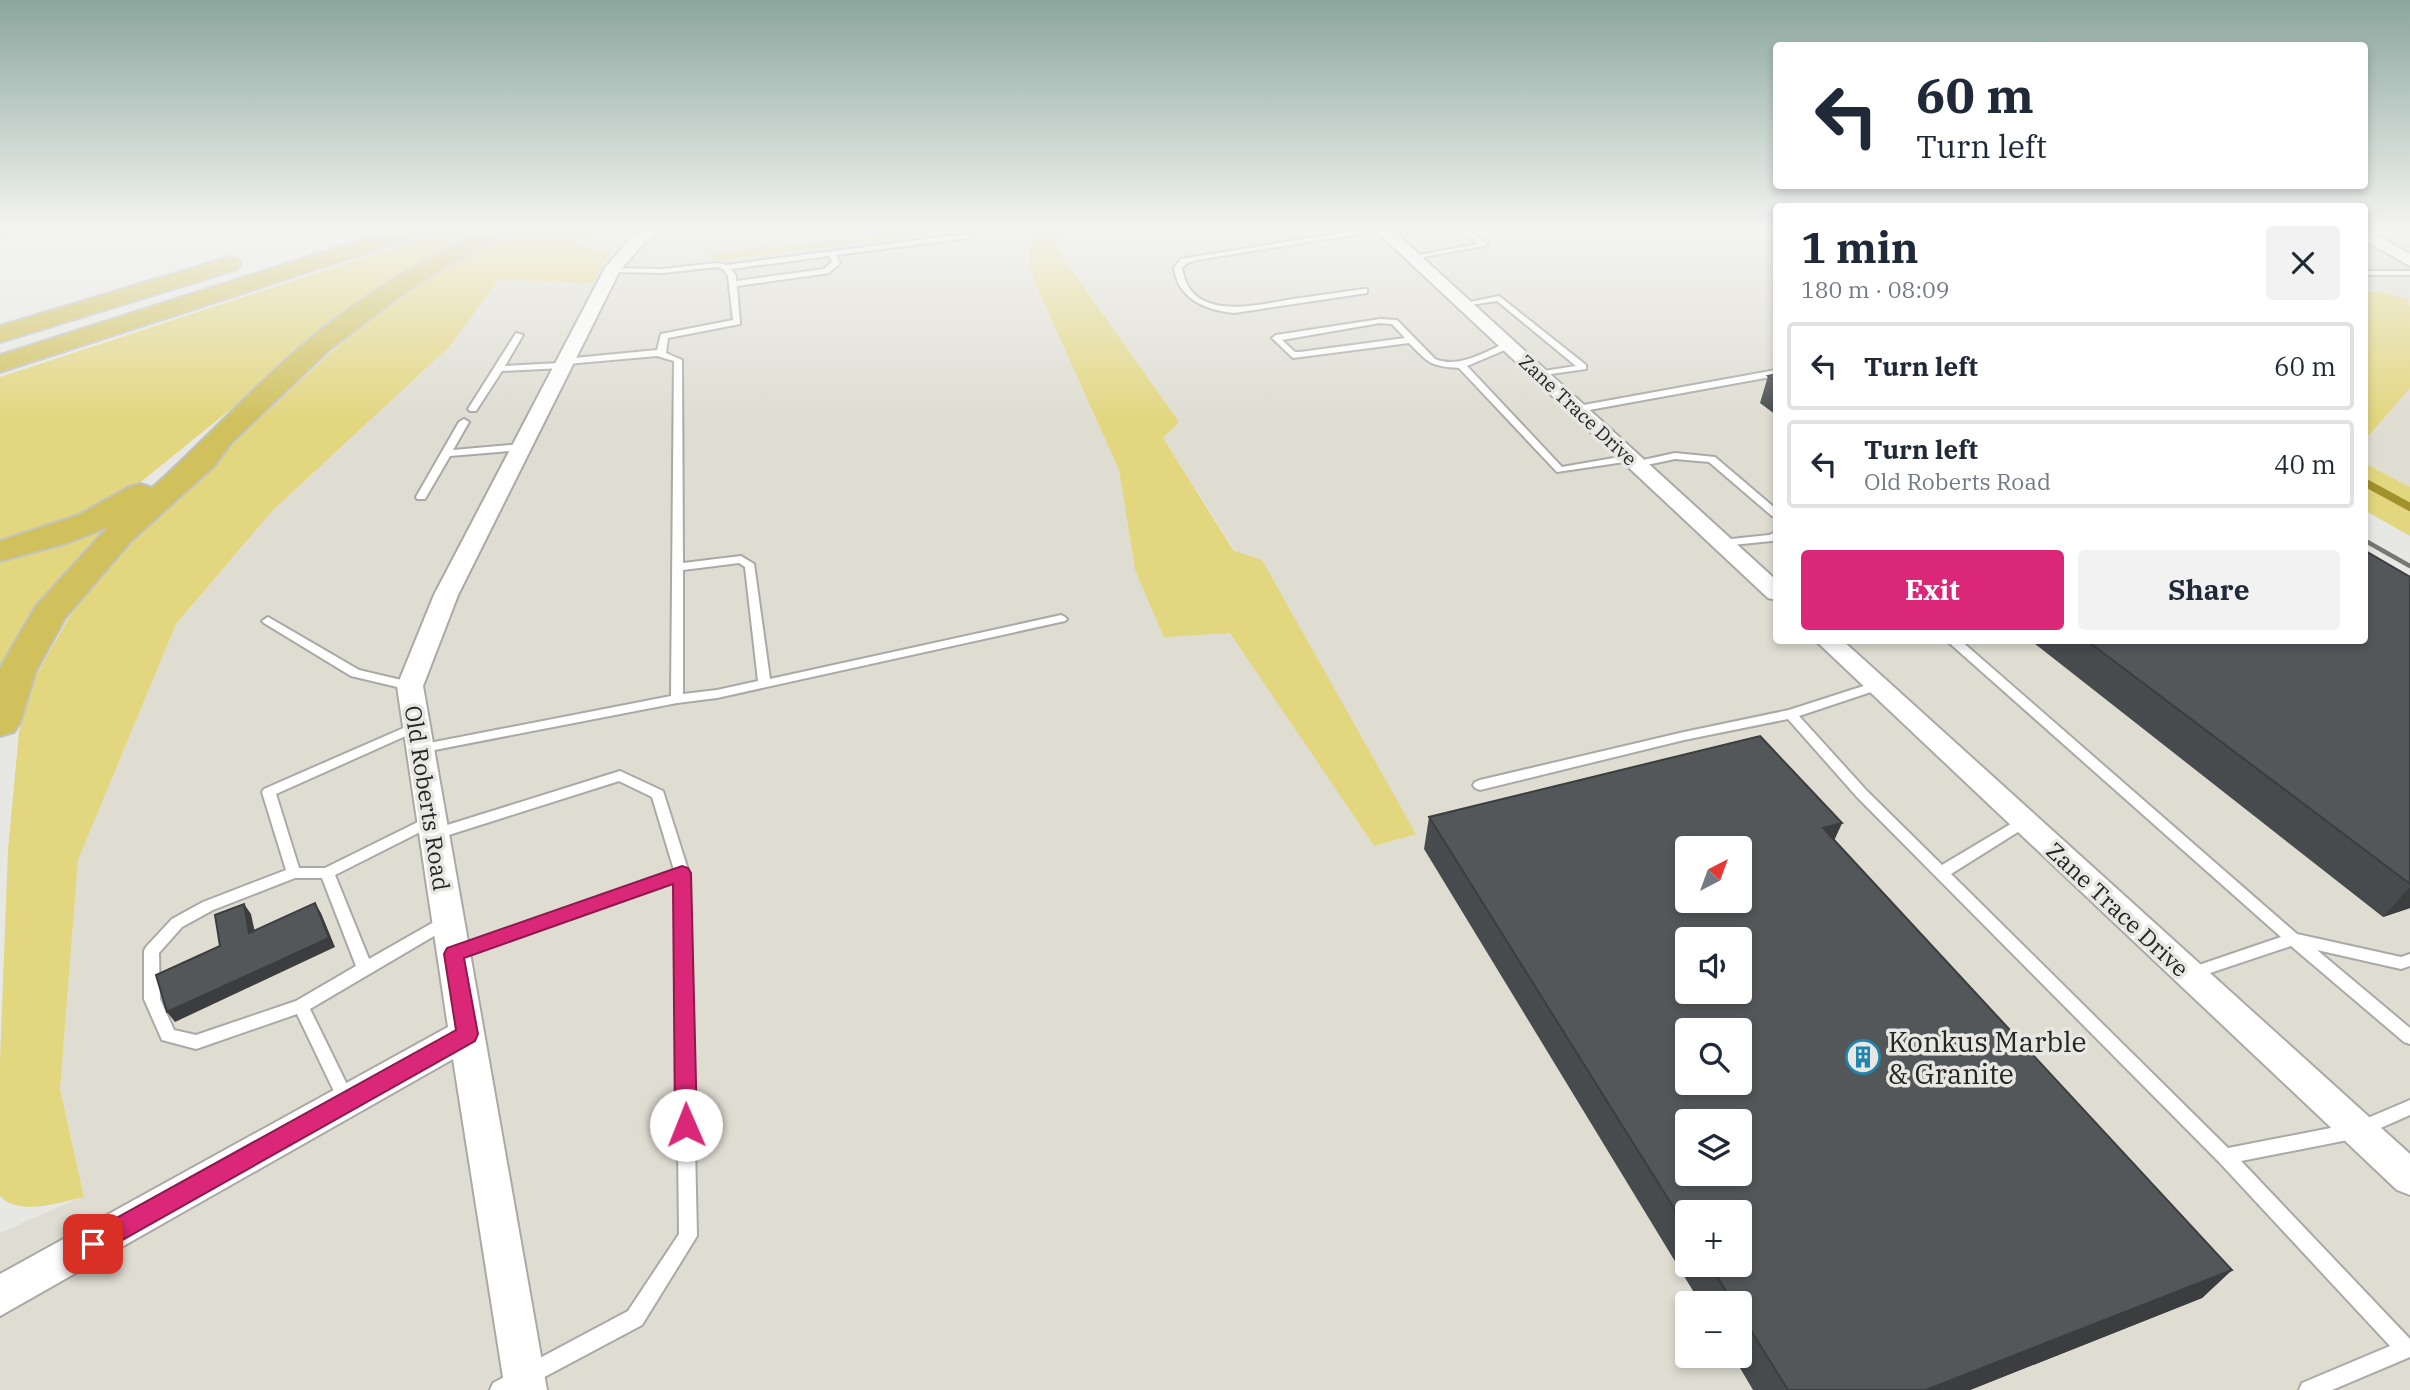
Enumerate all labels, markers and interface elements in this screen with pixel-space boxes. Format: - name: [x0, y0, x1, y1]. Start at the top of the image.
- text: 60 m: [1916, 63, 2034, 126]
- icon: left: [1801, 70, 1892, 161]
- text: Turn left: [1916, 125, 2047, 167]
- text: 1 min: [1801, 220, 1919, 275]
- button: close: [2266, 226, 2340, 300]
- text: 180 m · 08:09: [1801, 274, 1950, 304]
- icon: left: [1805, 347, 1843, 385]
- street label: Zane Trace Drive: [1514, 349, 1642, 471]
- text: Turn left: [1864, 349, 1978, 383]
- text: 60 m: [2274, 349, 2336, 383]
- text: Turn left: [1864, 432, 1978, 466]
- icon: left: [1805, 445, 1843, 483]
- text: 40 m: [2274, 447, 2336, 481]
- text: Old Roberts Road: [1864, 466, 2051, 496]
- button: Exit: [1801, 550, 2064, 630]
- button: Share: [2078, 550, 2340, 630]
- street label: Old Roberts Road: [399, 703, 457, 893]
- street label: Zane Trace Drive: [2040, 835, 2196, 983]
- north arrow: [1675, 836, 1752, 914]
- map controls: [1675, 836, 1752, 1368]
- button: sound: [1675, 927, 1752, 1004]
- button: search: [1675, 1018, 1752, 1095]
- place label: Konkus Marble & Granite: [1888, 1023, 2087, 1092]
- building icon: Konkus Marble & Granite: [1844, 1038, 1882, 1076]
- position arrow: [649, 1088, 723, 1162]
- button: layers: [1675, 1109, 1752, 1186]
- button: +: [1675, 1200, 1752, 1277]
- pin: [63, 1214, 123, 1274]
- icon: arrive: [74, 1225, 112, 1263]
- button: −: [1675, 1291, 1752, 1368]

